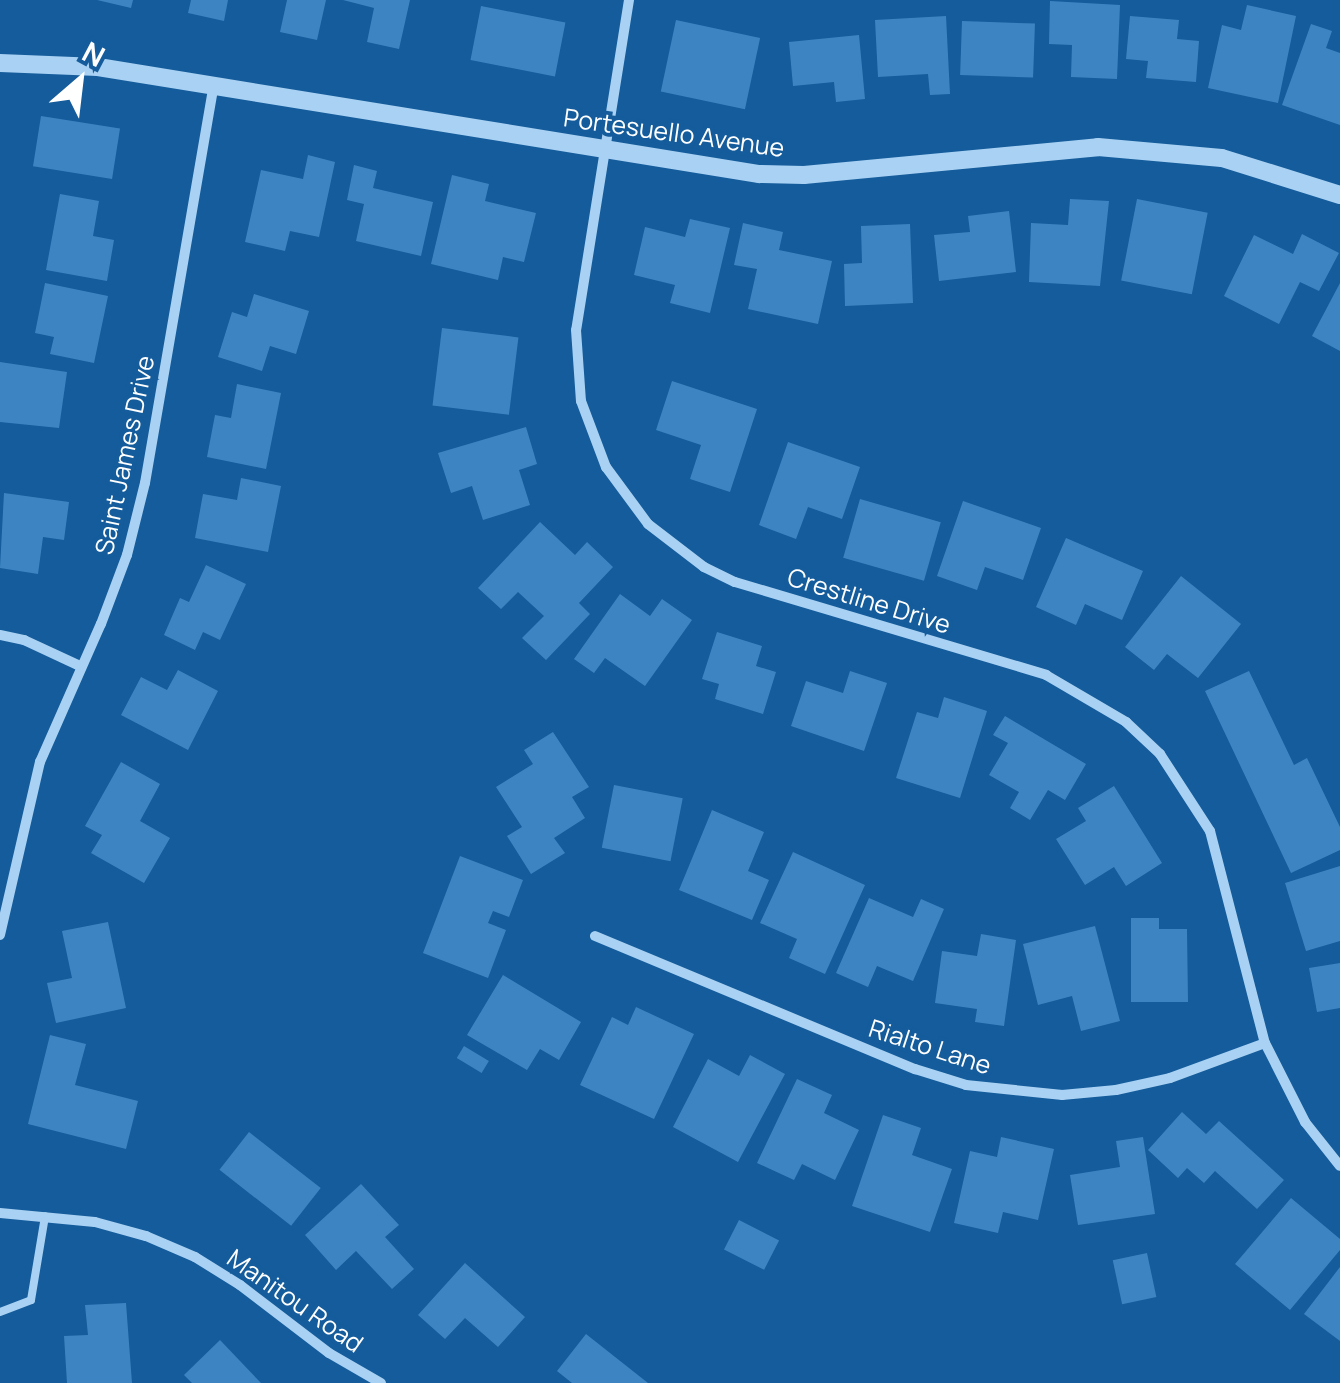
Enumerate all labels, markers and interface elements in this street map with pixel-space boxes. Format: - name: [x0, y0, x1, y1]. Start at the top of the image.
- north arrow: [30, 30, 130, 130]
- text: N: [76, 32, 112, 75]
- street label: Portesuello Avenue: [562, 103, 786, 163]
- street label: Saint James Drive: [89, 353, 161, 557]
- street label: Crestline Drive: [784, 562, 954, 640]
- street label: Rialto Lane: [865, 1013, 995, 1081]
- street label: Manitou Road: [221, 1243, 369, 1359]

